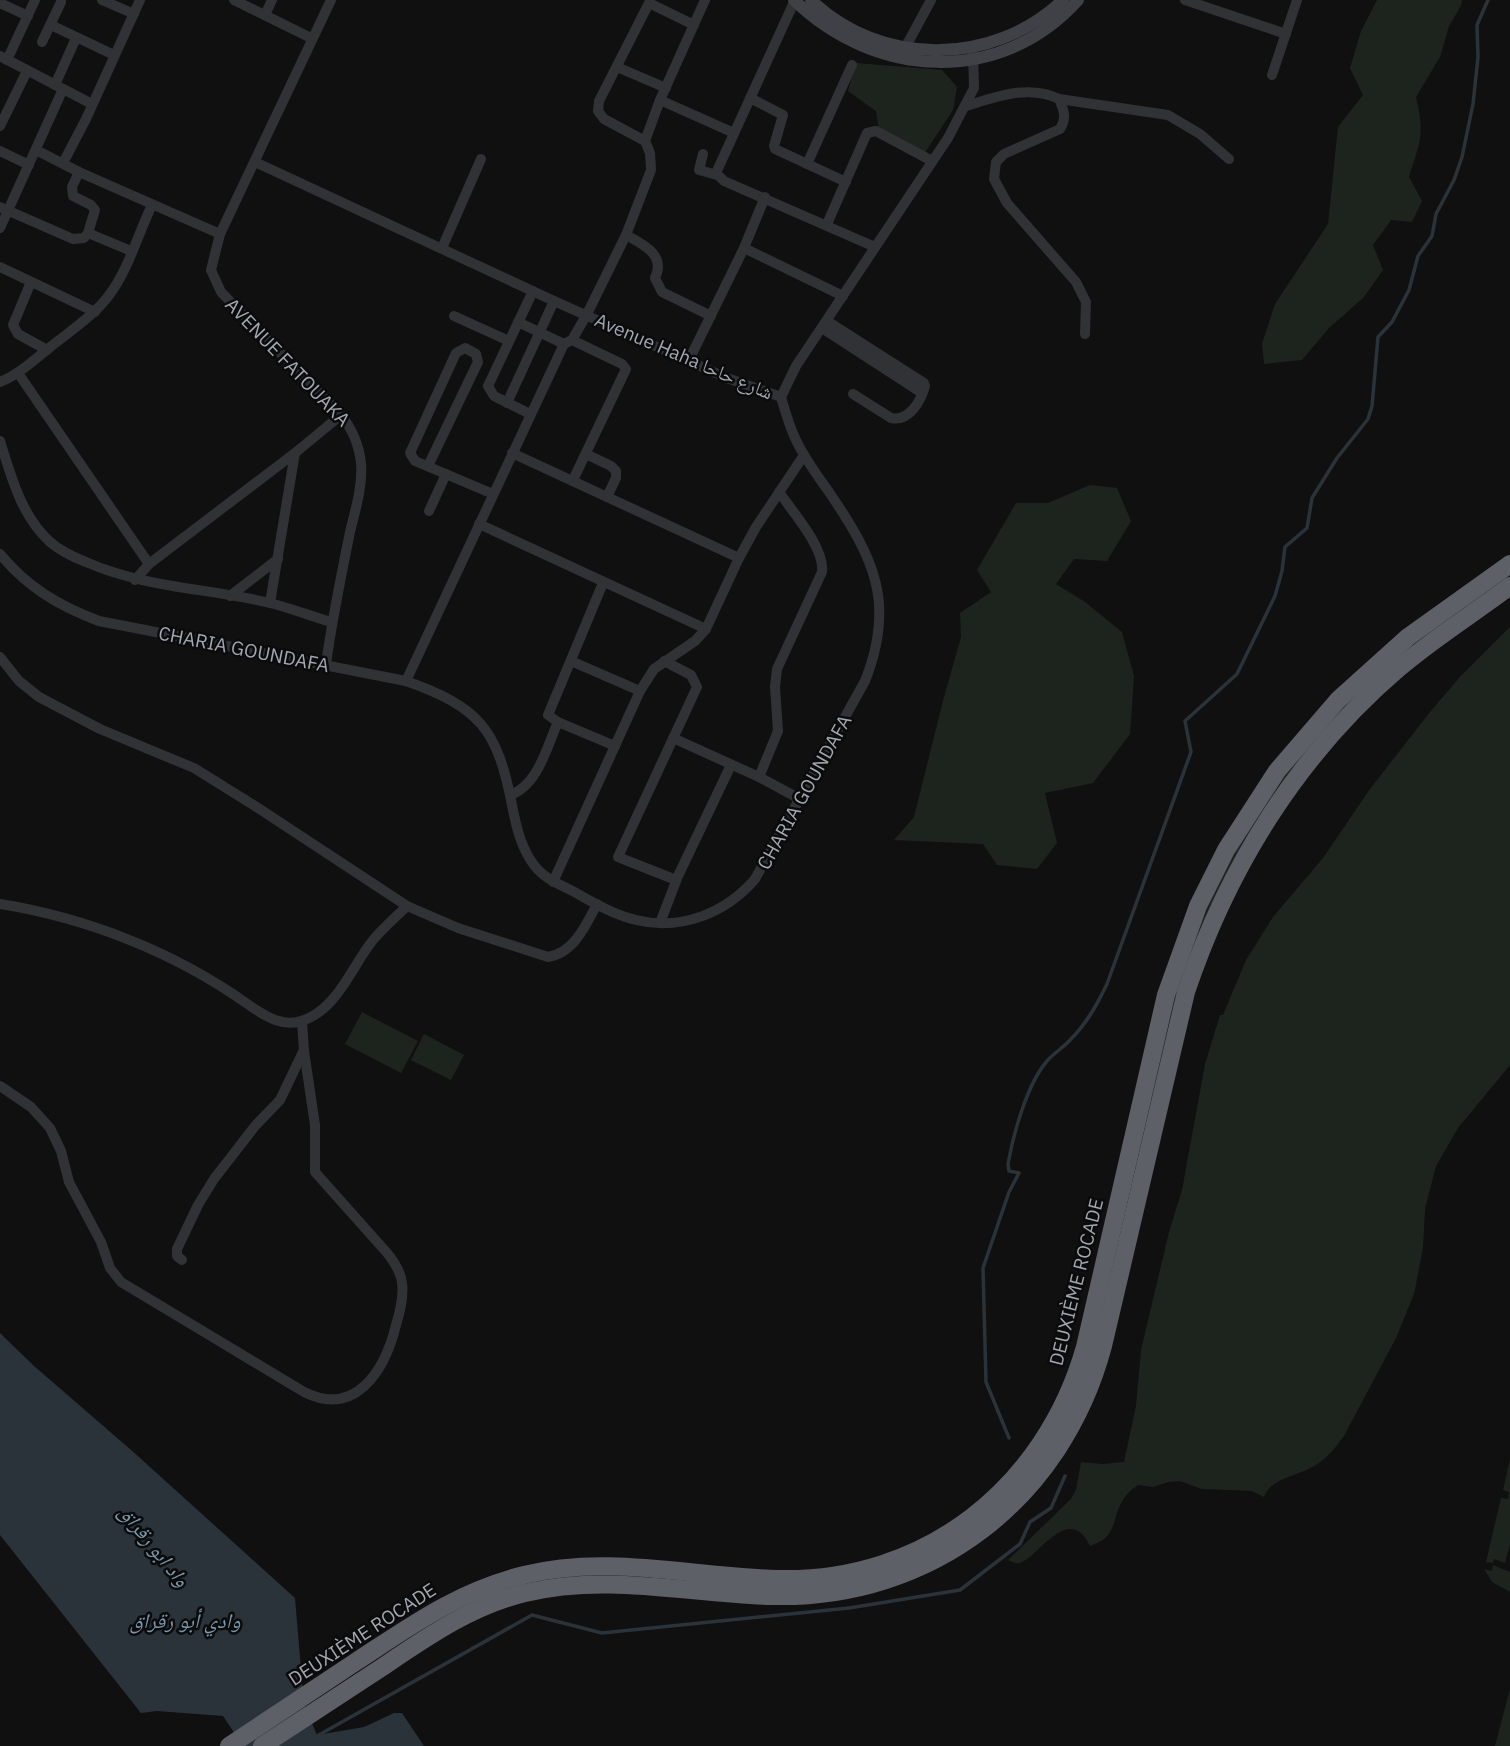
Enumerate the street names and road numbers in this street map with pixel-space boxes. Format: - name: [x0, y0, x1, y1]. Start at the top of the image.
- street label: AVENUE FATOUAKA: [220, 293, 356, 431]
- street label: Avenue Haha شارع حاحا: [591, 308, 777, 404]
- street label: CHARIA GOUNDAFA: [157, 621, 331, 677]
- street label: CHARIA GOUNDAFA: [751, 710, 857, 874]
- street label: DEUXIÈME ROCADE: [1044, 1196, 1108, 1368]
- street label: DEUXIÈME ROCADE: [284, 1577, 440, 1691]

